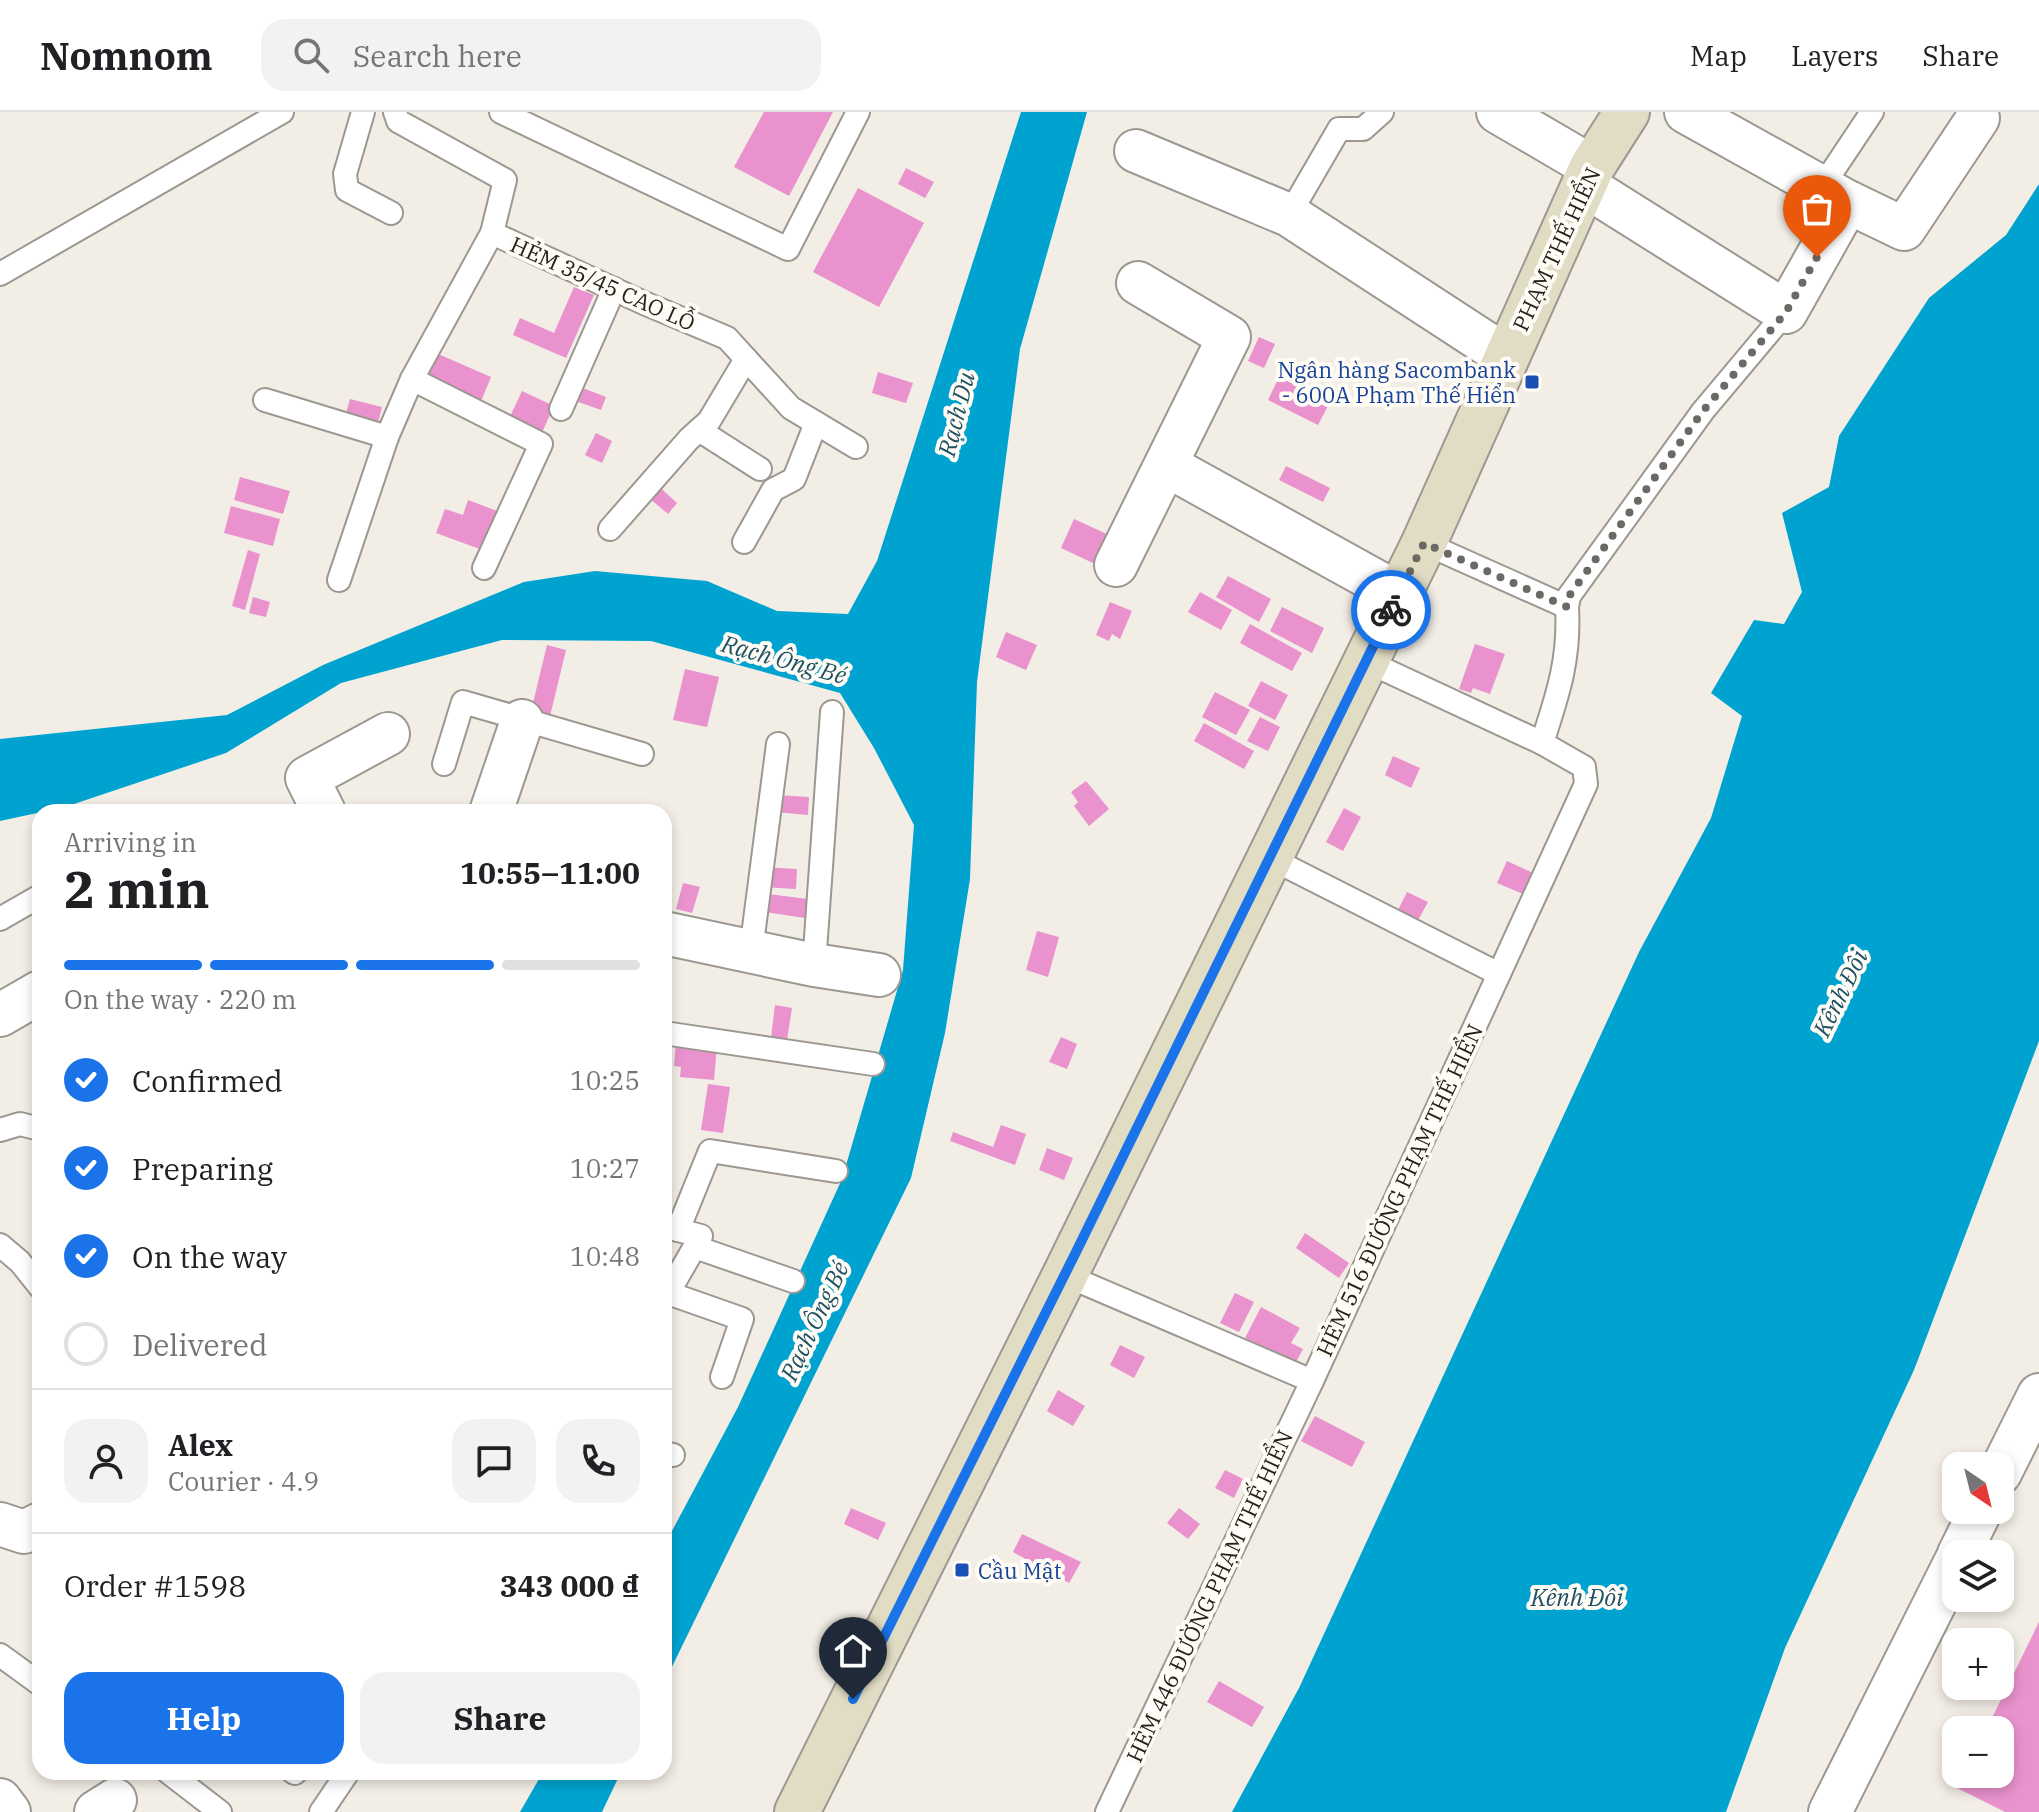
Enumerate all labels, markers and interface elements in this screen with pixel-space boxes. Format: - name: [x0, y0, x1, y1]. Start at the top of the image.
- search box: [261, 19, 821, 91]
- text: Nomnom: [40, 31, 213, 80]
- icon: search: [289, 33, 333, 77]
- text: Search here: [353, 36, 522, 75]
- text: Map: [1690, 37, 1747, 74]
- text: Layers: [1791, 37, 1878, 74]
- text: Share: [1922, 37, 1999, 74]
- street label: PHẠM THẾ HIỂN: [1504, 162, 1607, 336]
- pin: [1783, 175, 1851, 257]
- icon: bag: [1795, 187, 1839, 231]
- street label: HẺM 35/45 CAO LỖ: [506, 227, 701, 337]
- place label: Ngân hàng Sacombank - 600A Phạm Thế Hiển: [1278, 355, 1516, 409]
- water label: Rạch Du: [930, 368, 982, 460]
- marker: Ngân hàng Sacombank - 600A Phạm Thế Hiển: [1523, 373, 1541, 391]
- courier: [1351, 570, 1431, 650]
- icon: bike: [1369, 588, 1413, 632]
- water label: Rạch Ông Bé: [717, 627, 851, 691]
- text: Arriving in: [64, 825, 197, 859]
- text: 10:55–11:00: [460, 853, 640, 892]
- text: 2 min: [64, 855, 210, 922]
- water label: Kênh Đôi: [1805, 944, 1875, 1043]
- text: On the way · 220 m: [64, 982, 297, 1016]
- street label: HẺM 516 ĐƯỜNG PHẠM THẾ HIỂN: [1307, 1018, 1489, 1361]
- icon: check: [64, 1058, 108, 1102]
- text: Confirmed: [132, 1061, 283, 1100]
- text: 10:25: [570, 1063, 640, 1097]
- icon: check: [64, 1146, 108, 1190]
- text: Preparing: [132, 1149, 273, 1188]
- text: 10:27: [570, 1151, 640, 1185]
- icon: check: [64, 1234, 108, 1278]
- text: On the way: [132, 1237, 287, 1276]
- text: 10:48: [570, 1239, 640, 1273]
- water label: Rạch Ông Bé: [772, 1255, 856, 1387]
- text: Delivered: [132, 1325, 267, 1364]
- button: person: [64, 1419, 148, 1503]
- button: chat: [452, 1419, 536, 1503]
- button: phone: [556, 1419, 640, 1503]
- street label: HẺM 446 ĐƯỜNG PHẠM THẾ HIỂN: [1117, 1424, 1299, 1767]
- text: Alex: [168, 1425, 233, 1464]
- north arrow: [1942, 1452, 2014, 1524]
- map controls: [1942, 1452, 2014, 1788]
- text: Courier · 4.9: [168, 1464, 319, 1498]
- button: layers: [1942, 1540, 2014, 1612]
- place label: Cầu Mật: [978, 1556, 1062, 1585]
- marker: Cầu Mật: [953, 1561, 971, 1579]
- text: Order #1598: [64, 1566, 246, 1605]
- text: 343 000 ₫: [500, 1566, 640, 1605]
- water label: Kênh Đôi: [1530, 1581, 1624, 1613]
- pin: [819, 1617, 887, 1699]
- button: +: [1942, 1628, 2014, 1700]
- icon: home: [831, 1629, 875, 1673]
- button: Help: [64, 1672, 344, 1764]
- button: Share: [360, 1672, 640, 1764]
- button: −: [1942, 1716, 2014, 1788]

